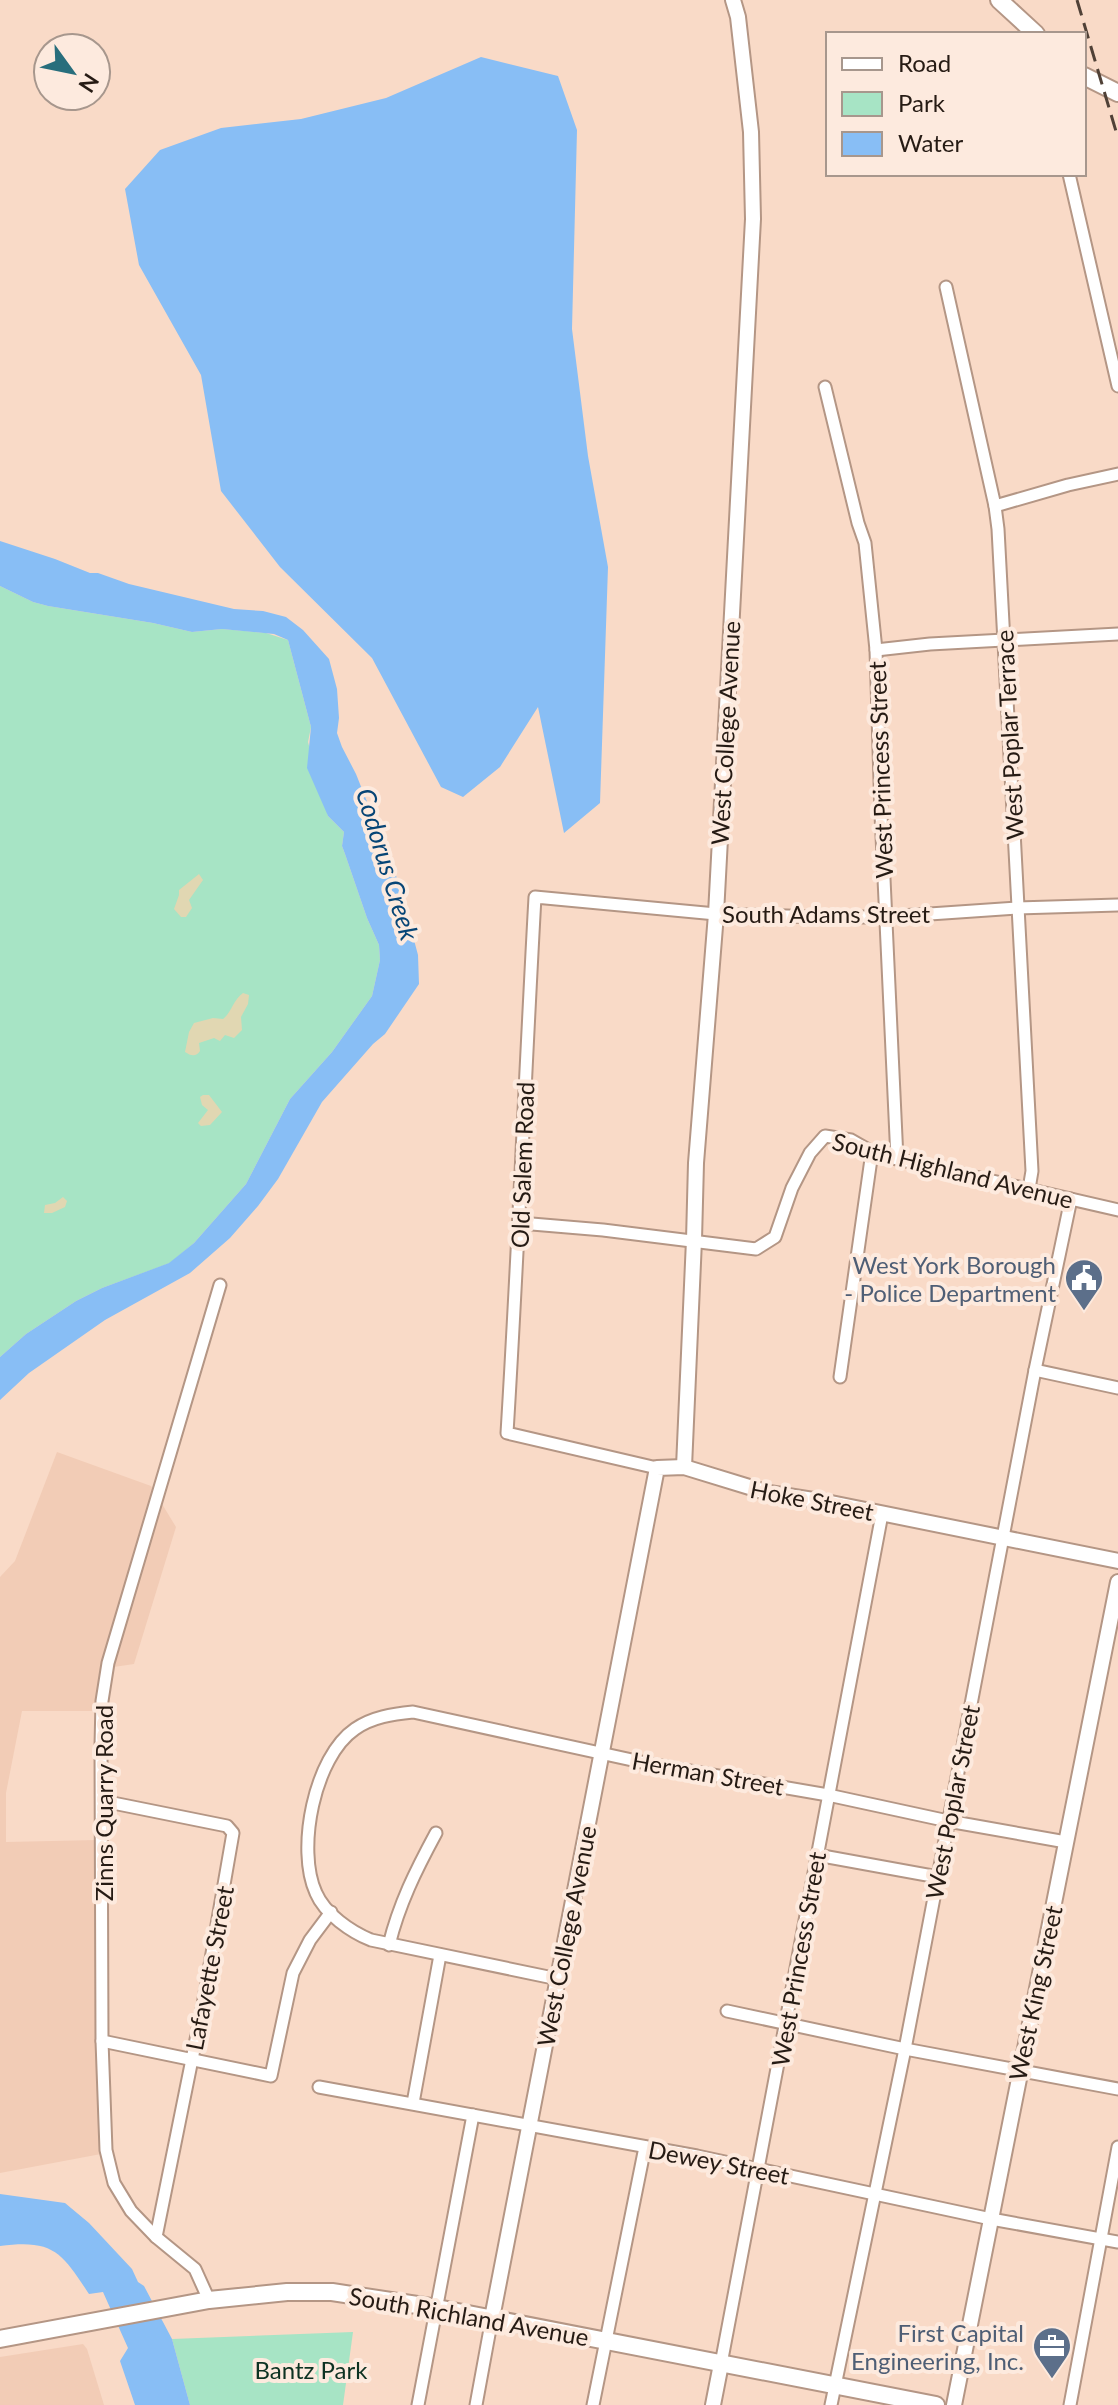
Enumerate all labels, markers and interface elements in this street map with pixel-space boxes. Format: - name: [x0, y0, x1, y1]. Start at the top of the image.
- north arrow: [32, 32, 112, 112]
- legend: [826, 32, 1086, 176]
- text: Road: [898, 48, 951, 77]
- text: N: [73, 69, 105, 98]
- text: Park: [898, 88, 946, 117]
- text: Water: [898, 128, 963, 157]
- street label: West College Avenue: [705, 620, 745, 846]
- street label: West Poplar Terrace: [989, 629, 1029, 841]
- street label: West Princess Street: [862, 660, 898, 879]
- water label: Codorus Creek: [350, 784, 427, 945]
- street label: South Adams Street: [722, 899, 930, 928]
- street label: Old Salem Road: [505, 1081, 539, 1249]
- street label: South Highland Avenue: [830, 1126, 1076, 1214]
- place label: West York Borough - Police Department: [844, 1250, 1056, 1307]
- public building icon: West York Borough - Police Department: [1063, 1257, 1105, 1312]
- street label: Hoke Street: [748, 1474, 877, 1526]
- street label: West Poplar Street: [919, 1702, 985, 1902]
- street label: Zinns Quarry Road: [89, 1705, 118, 1901]
- street label: Herman Street: [630, 1745, 787, 1801]
- street label: West College Avenue: [530, 1823, 602, 2049]
- street label: West Princess Street: [765, 1849, 831, 2069]
- street label: Lafayette Street: [179, 1883, 239, 2053]
- street label: West King Street: [1002, 1902, 1068, 2083]
- street label: Dewey Street: [646, 2134, 792, 2190]
- street label: South Richland Avenue: [347, 2281, 591, 2351]
- place label: First Capital Engineering, Inc.: [851, 2318, 1024, 2375]
- office icon: First Capital Engineering, Inc.: [1031, 2325, 1073, 2380]
- park label: Bantz Park: [255, 2355, 368, 2384]

